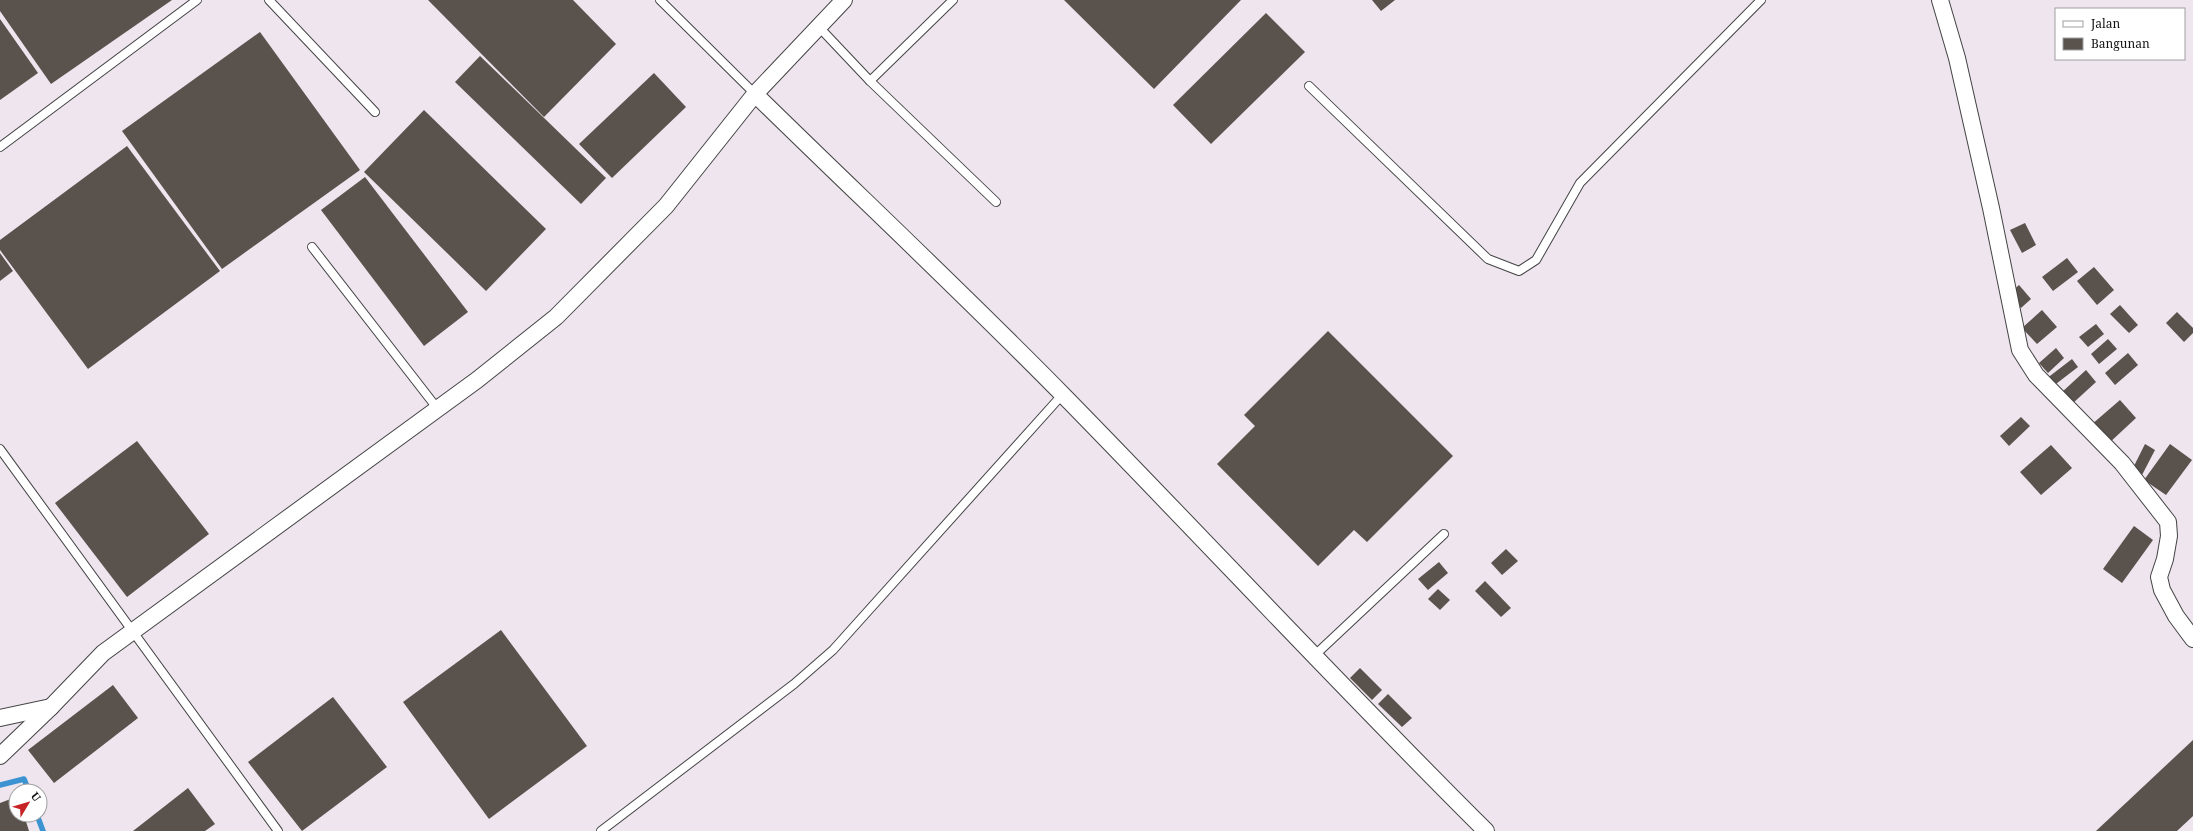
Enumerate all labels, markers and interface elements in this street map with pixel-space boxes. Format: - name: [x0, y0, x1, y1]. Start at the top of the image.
- legend: [2055, 8, 2185, 60]
- text: Jalan: [2090, 15, 2121, 32]
- text: Bangunan: [2091, 35, 2150, 52]
- north arrow: [8, 783, 48, 823]
- text: U: [28, 789, 45, 805]

